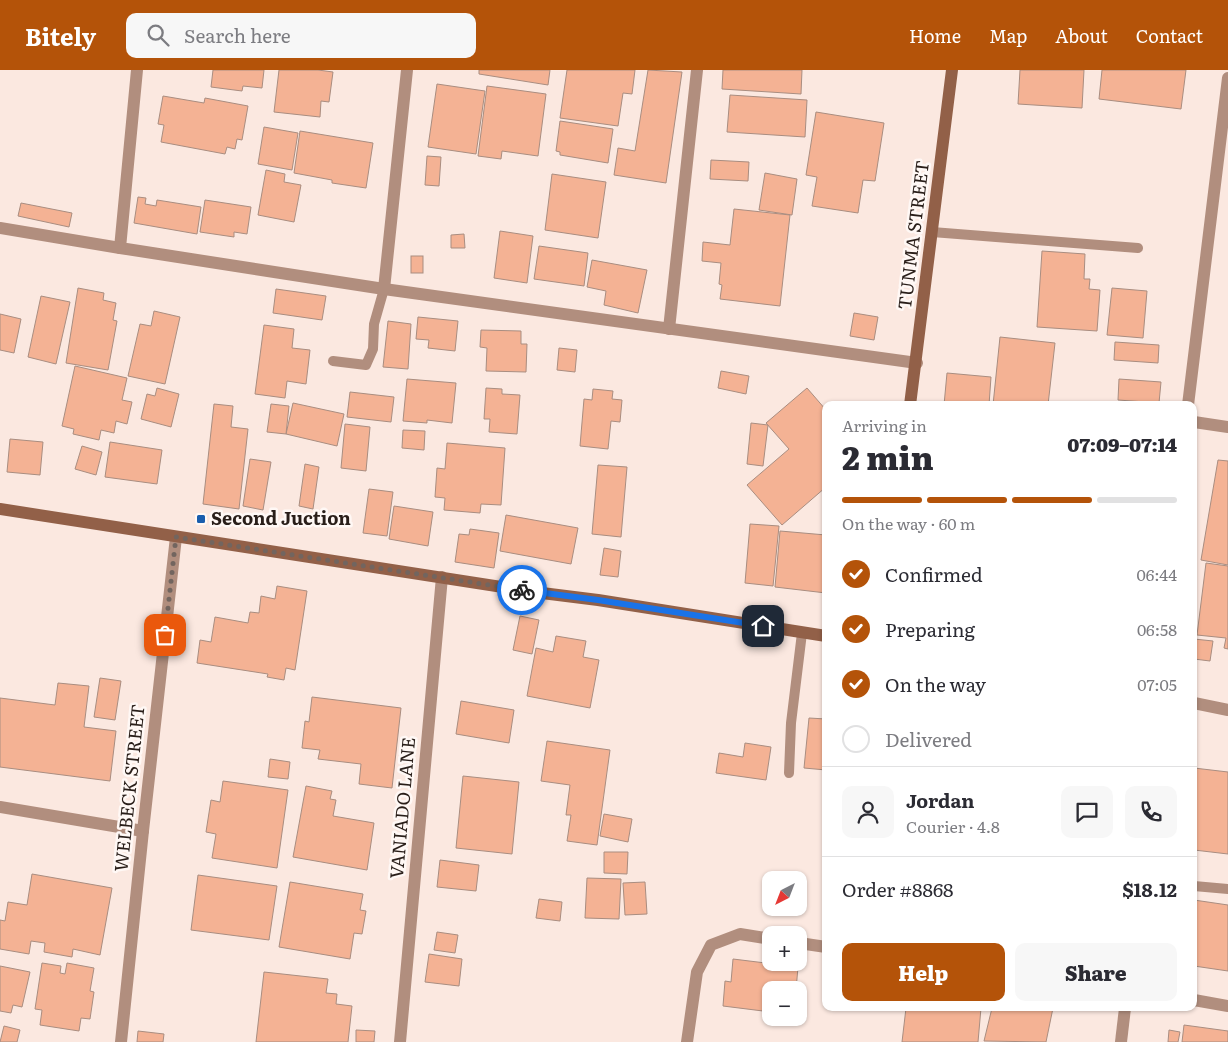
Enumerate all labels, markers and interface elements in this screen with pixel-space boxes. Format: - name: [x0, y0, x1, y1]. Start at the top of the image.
- search box: [126, 13, 476, 58]
- text: Bitely: [25, 18, 96, 53]
- icon: search: [144, 21, 172, 49]
- text: Search here: [184, 21, 291, 49]
- text: Home: [909, 22, 961, 49]
- text: Map: [989, 22, 1027, 49]
- text: About: [1055, 22, 1108, 49]
- text: Contact: [1136, 22, 1203, 49]
- street label: TUNMA STREET: [890, 159, 935, 311]
- text: Arriving in: [842, 413, 927, 437]
- text: 07:09–07:14: [1067, 430, 1177, 458]
- text: 2 min: [842, 432, 934, 480]
- place label: Second Juction: [211, 504, 351, 531]
- text: On the way · 60 m: [842, 511, 975, 535]
- marker: Second Juction: [195, 513, 207, 525]
- icon: check: [842, 560, 870, 588]
- text: Confirmed: [885, 560, 983, 588]
- text: 06:44: [1137, 562, 1177, 586]
- courier: [497, 565, 547, 615]
- icon: bike: [508, 576, 536, 604]
- pin: [742, 605, 784, 647]
- icon: home: [749, 612, 777, 640]
- pin: [144, 614, 186, 656]
- icon: check: [842, 615, 870, 643]
- text: Preparing: [885, 615, 975, 643]
- text: 06:58: [1137, 617, 1177, 641]
- icon: bag: [151, 621, 179, 649]
- icon: check: [842, 670, 870, 698]
- text: On the way: [885, 670, 986, 698]
- text: 07:05: [1137, 672, 1177, 696]
- street label: WELBECK STREET: [106, 703, 151, 873]
- text: Delivered: [885, 725, 972, 753]
- street label: VANIADO LANE: [382, 736, 421, 880]
- button: person: [842, 786, 894, 838]
- text: Jordan: [906, 786, 975, 814]
- button: chat: [1061, 786, 1113, 838]
- button: phone: [1125, 786, 1177, 838]
- text: Courier · 4.8: [906, 814, 1000, 838]
- north arrow: [762, 871, 808, 916]
- map controls: [762, 871, 807, 1026]
- text: Order #8868: [842, 875, 954, 903]
- text: $18.12: [1122, 875, 1177, 903]
- button: +: [762, 926, 807, 971]
- button: Help: [842, 943, 1005, 1001]
- button: Share: [1015, 943, 1177, 1001]
- button: −: [762, 981, 807, 1026]

